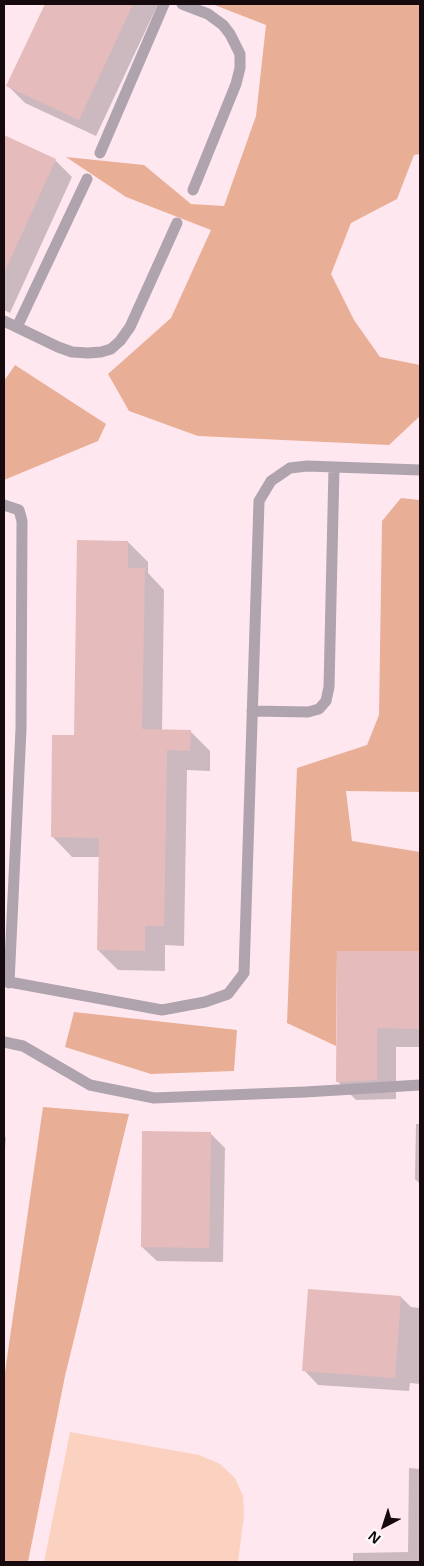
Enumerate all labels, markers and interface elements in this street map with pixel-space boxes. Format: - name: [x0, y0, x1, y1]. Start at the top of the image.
- north arrow: [359, 1501, 409, 1551]
- text: N: [364, 1527, 385, 1549]

